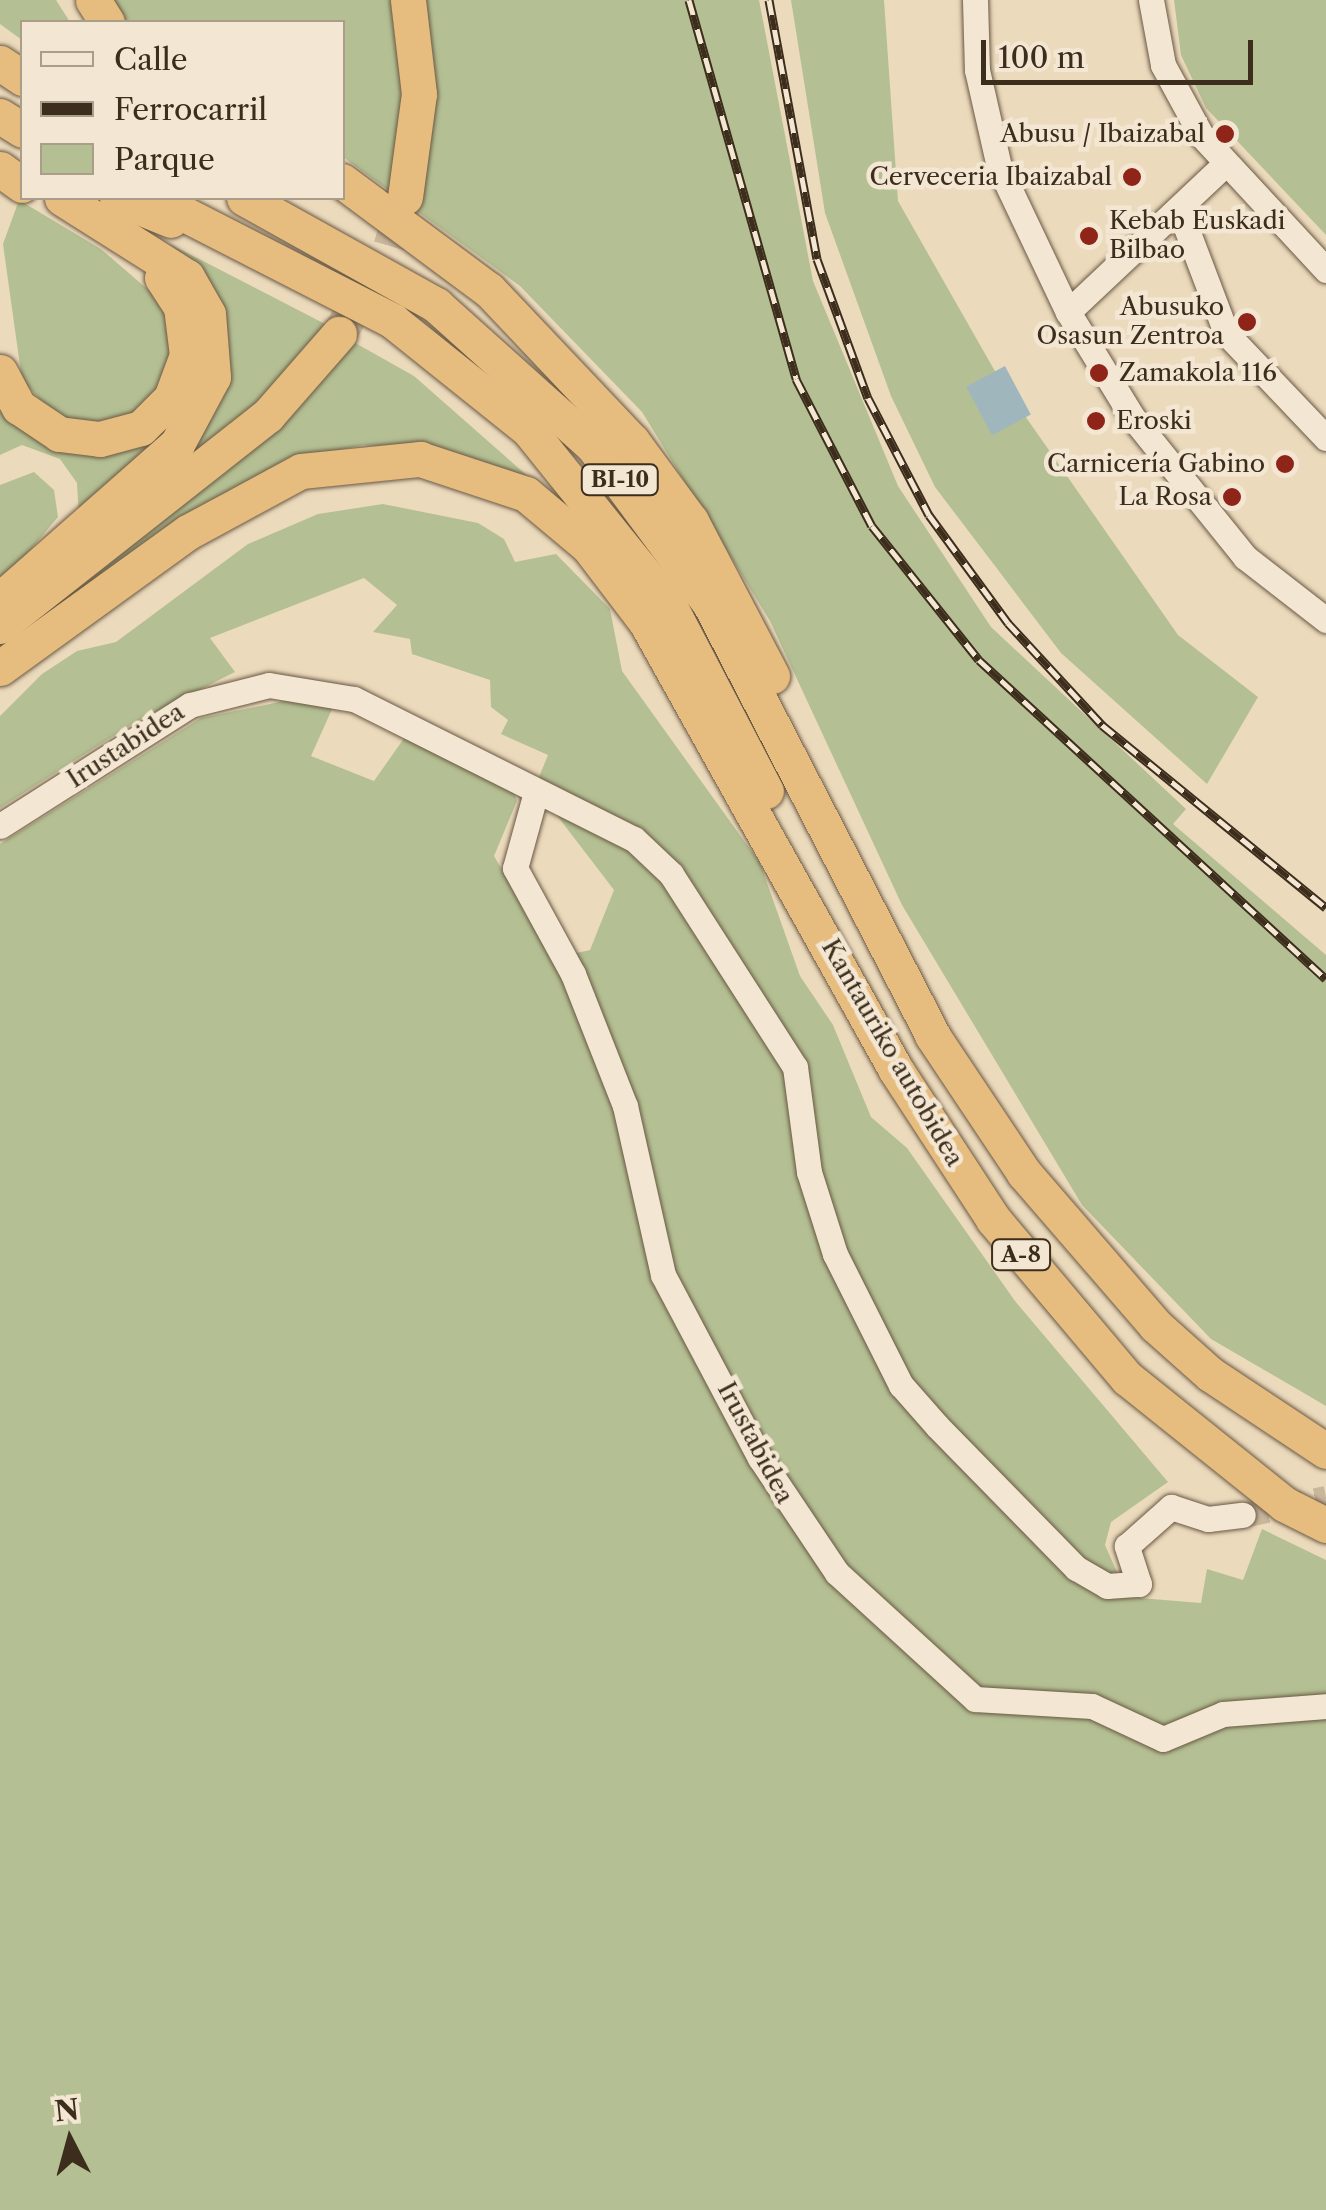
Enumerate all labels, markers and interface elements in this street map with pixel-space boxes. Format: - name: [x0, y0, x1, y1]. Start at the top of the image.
- legend: [20, 20, 345, 200]
- scale bar: [986, 20, 1258, 82]
- text: 100 m: [998, 39, 1085, 76]
- text: Calle: [114, 41, 188, 78]
- text: Ferrocarril: [114, 91, 267, 128]
- place label: Abusu / Ibaizabal: [1000, 119, 1205, 149]
- marker: Abusu / Ibaizabal: [1214, 123, 1236, 145]
- text: Parque: [114, 141, 215, 178]
- place label: Cerveceria Ibaizabal: [869, 162, 1112, 192]
- marker: Cerveceria Ibaizabal: [1121, 166, 1143, 188]
- place label: Kebab Euskadi Bilbao: [1109, 207, 1285, 266]
- marker: Kebab Euskadi Bilbao: [1078, 225, 1100, 247]
- place label: Abusuko Osasun Zentroa: [1036, 293, 1224, 352]
- marker: Abusuko Osasun Zentroa: [1234, 309, 1260, 335]
- place label: Zamakola 116: [1119, 358, 1277, 388]
- marker: Zamakola 116: [1088, 362, 1110, 384]
- place label: Eroski: [1116, 406, 1192, 436]
- marker: Eroski: [1085, 410, 1107, 432]
- place label: Carnicería Gabino: [1047, 449, 1265, 479]
- marker: Carnicería Gabino: [1274, 453, 1296, 475]
- road number: BI-10: [580, 463, 660, 497]
- place label: La Rosa: [1118, 482, 1212, 512]
- marker: La Rosa: [1221, 486, 1243, 508]
- street label: Irustabidea: [62, 697, 190, 795]
- street label: Kantauriko autobidea: [815, 934, 969, 1172]
- road number: A-8: [991, 1238, 1051, 1272]
- street label: Irustabidea: [710, 1377, 800, 1509]
- north arrow: [20, 2090, 120, 2190]
- text: N: [53, 2092, 81, 2128]

